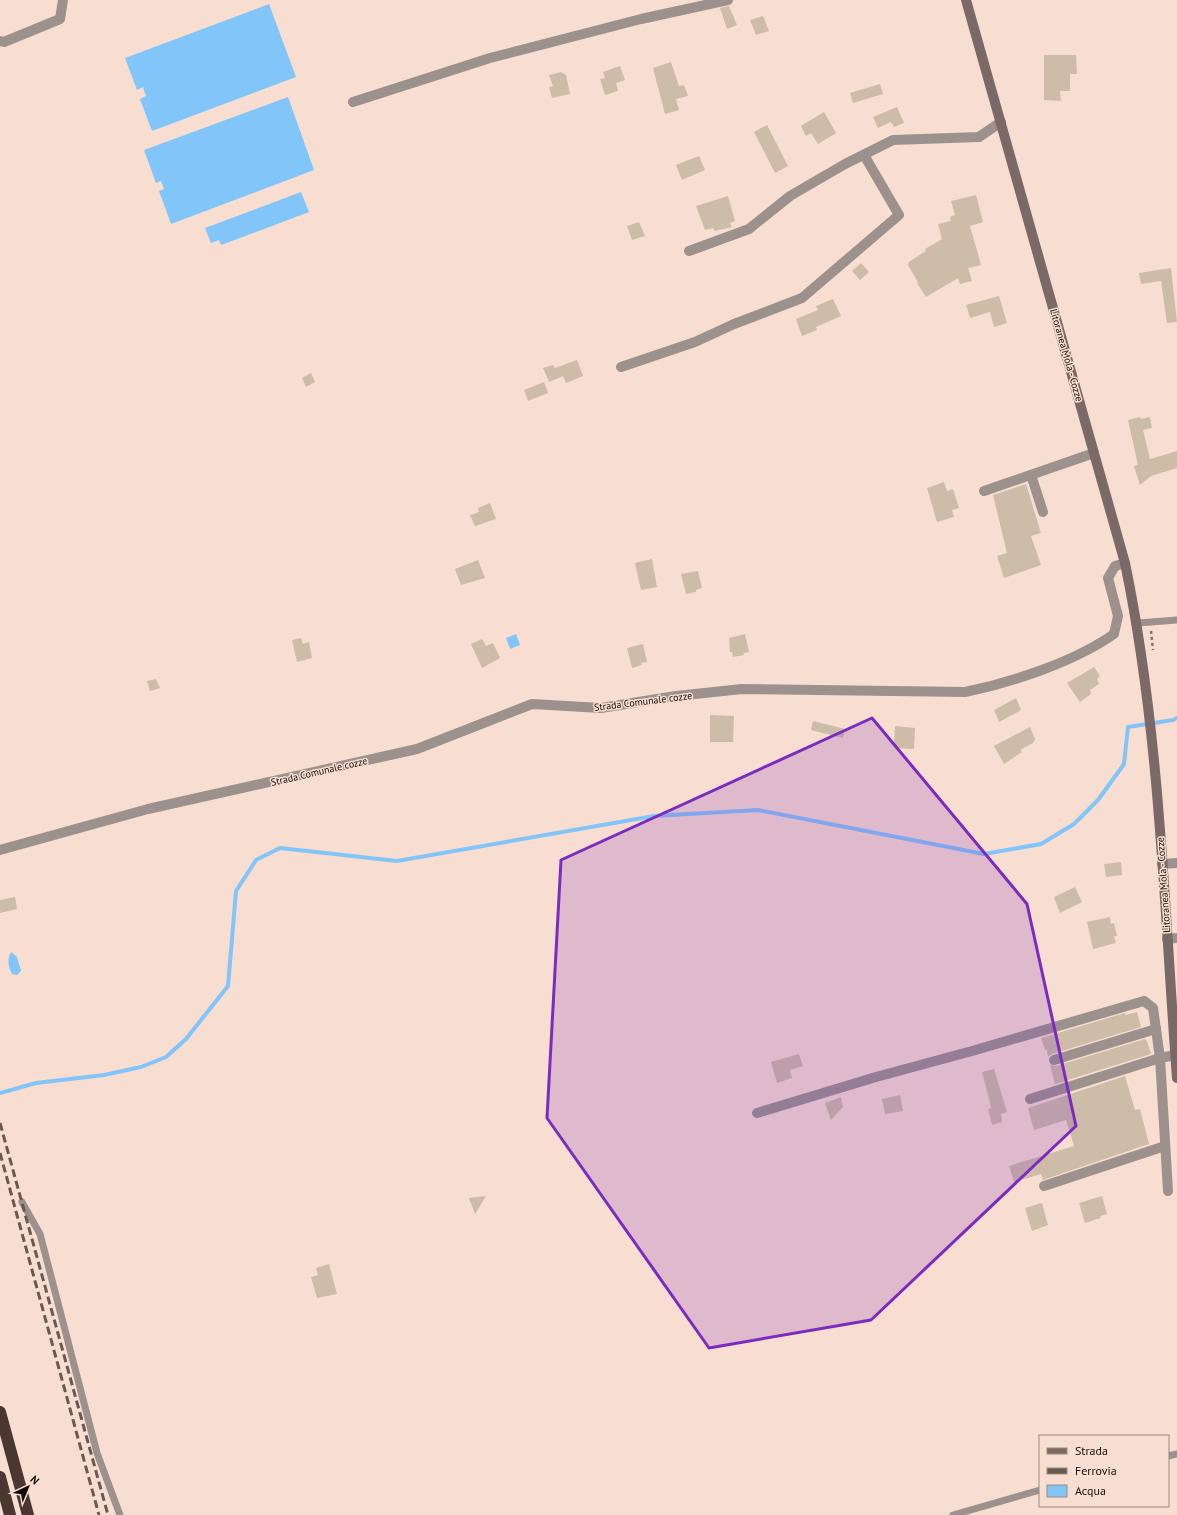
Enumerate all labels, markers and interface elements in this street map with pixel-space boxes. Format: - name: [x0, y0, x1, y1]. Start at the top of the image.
- street label: Litoranea Mola - Cozze: [1047, 307, 1086, 403]
- street label: Strada Comunale cozze: [593, 689, 693, 714]
- street label: Strada Comunale cozze: [270, 754, 369, 789]
- street label: Litoranea Mola - Cozze: [1154, 837, 1173, 933]
- legend: [1039, 1435, 1169, 1507]
- text: Strada: [1075, 1443, 1108, 1458]
- text: Ferrovia: [1075, 1463, 1117, 1478]
- north arrow: [8, 1467, 48, 1507]
- text: N: [27, 1472, 42, 1487]
- text: Acqua: [1075, 1483, 1106, 1498]

